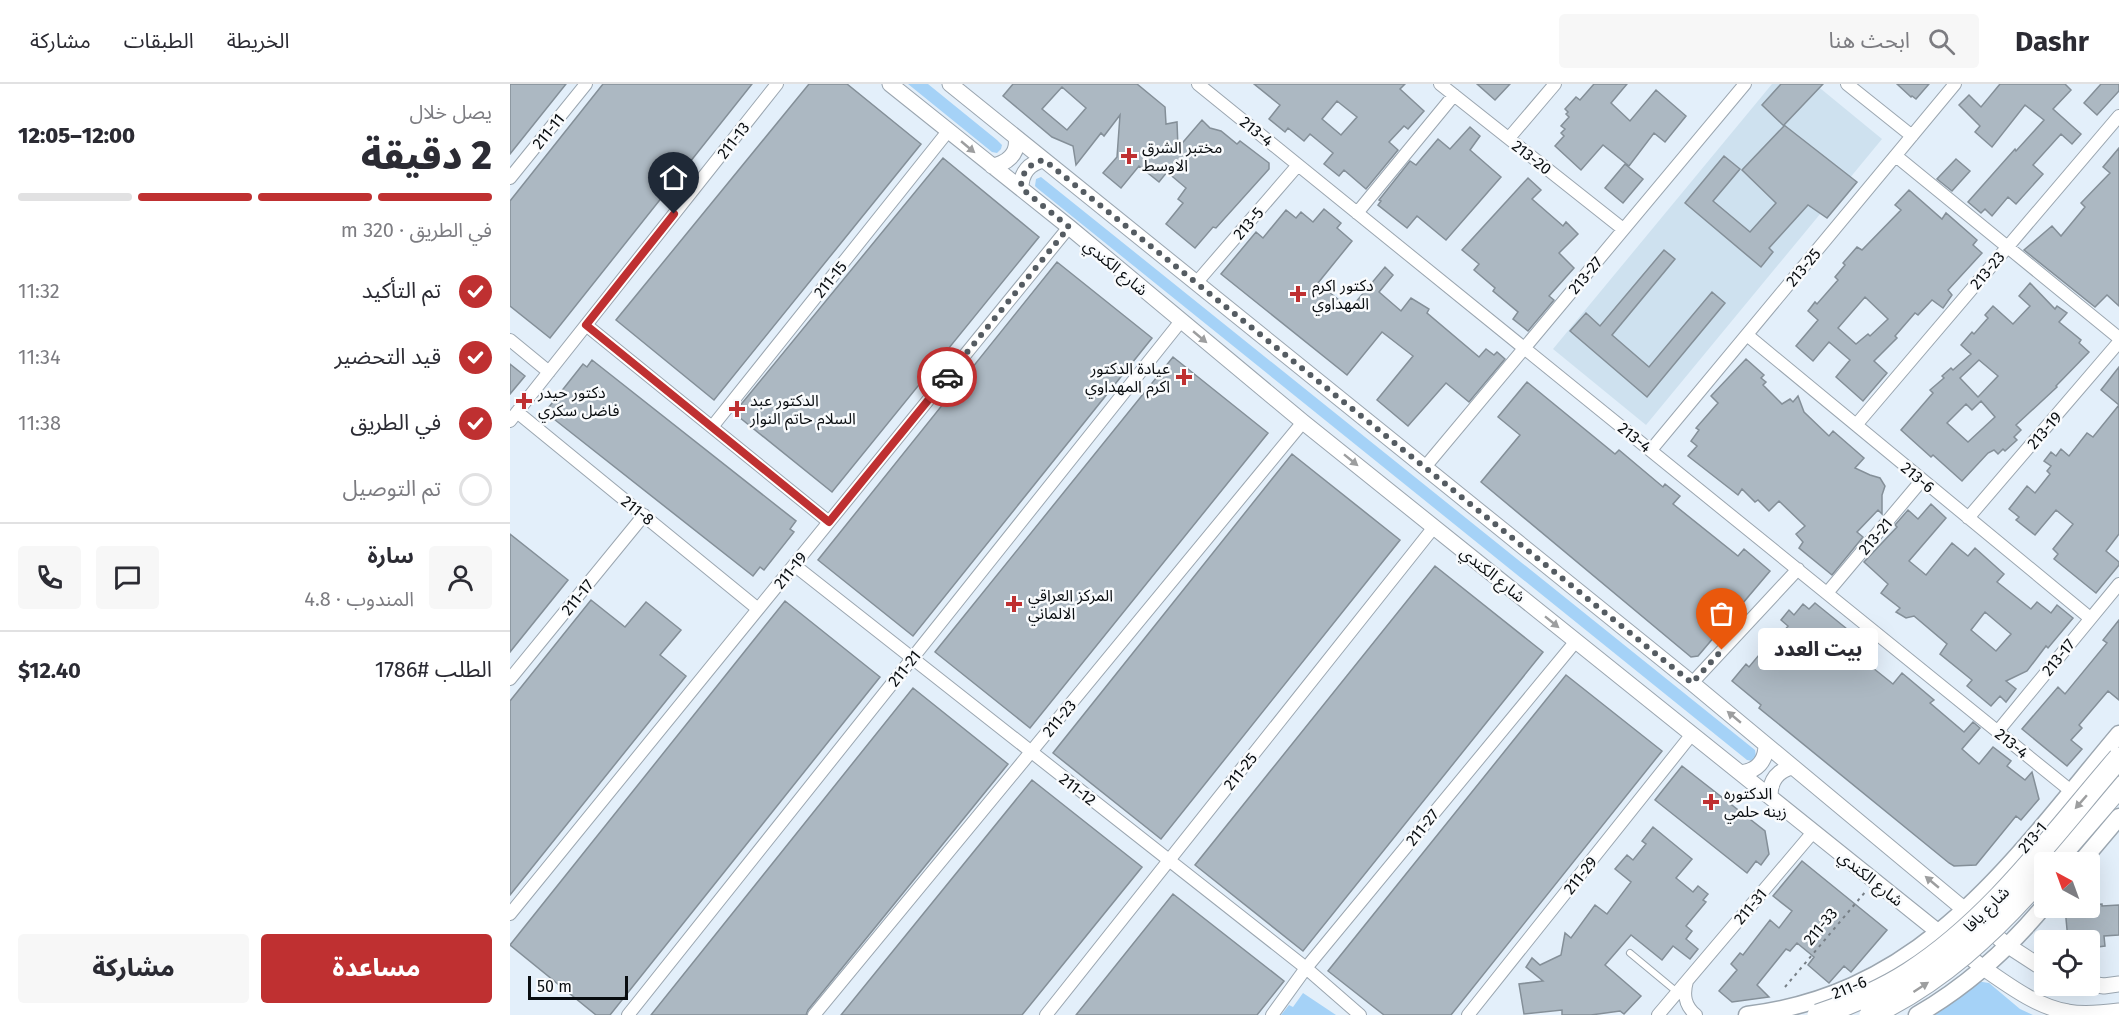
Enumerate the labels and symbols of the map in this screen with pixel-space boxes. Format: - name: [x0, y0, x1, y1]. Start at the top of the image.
- street label: 211-11: [528, 110, 568, 153]
- street label: 213-4: [1236, 112, 1278, 151]
- street label: 211-13: [713, 118, 754, 162]
- street label: 213-20: [1508, 136, 1555, 179]
- place label: مختبر الشرق الاوسط: [1142, 138, 1222, 175]
- one-way arrow: [961, 140, 976, 152]
- marker: مختبر الشرق الاوسط: [1120, 147, 1138, 165]
- pin: [648, 152, 699, 214]
- street label: 213-5: [1229, 203, 1268, 243]
- street label: شارع الكندي: [1078, 235, 1152, 302]
- street label: 213-25: [1782, 244, 1825, 290]
- street label: 213-23: [1966, 247, 2009, 293]
- street label: 213-27: [1564, 253, 1606, 298]
- street label: 211-15: [810, 257, 851, 301]
- place label: دكتور اكرم المهداوي: [1312, 276, 1374, 316]
- marker: دكتور اكرم المهداوي: [1289, 285, 1307, 303]
- one-way arrow: [1192, 330, 1207, 343]
- courier: [917, 347, 977, 407]
- place label: عيادة الدكتور اكرم المهداوي: [1085, 359, 1170, 399]
- marker: عيادة الدكتور اكرم المهداوي: [1175, 368, 1193, 386]
- place label: دكتور حيدر فاضل سكري: [537, 383, 619, 423]
- place label: الدكتور عبد السلام حاتم النوار: [749, 391, 856, 431]
- marker: دكتور حيدر فاضل سكري: [515, 392, 533, 410]
- marker: الدكتور عبد السلام حاتم النوار: [728, 400, 746, 418]
- street label: 213-19: [2023, 408, 2066, 453]
- street label: 213-4: [1614, 418, 1656, 457]
- one-way arrow: [1343, 454, 1359, 467]
- street label: 213-6: [1897, 458, 1938, 497]
- street label: 211-8: [618, 492, 658, 529]
- street label: 213-21: [1854, 514, 1896, 559]
- street label: شارع الكندي: [1455, 543, 1529, 609]
- street label: 211-19: [770, 548, 811, 593]
- street label: 211-17: [557, 576, 598, 619]
- place label: المركز العراقي الالماني: [1028, 586, 1113, 626]
- pin: [1696, 588, 1747, 650]
- marker: المركز العراقي الالماني: [1005, 595, 1023, 613]
- one-way arrow: [1545, 615, 1560, 628]
- callout: بيت العدد: [1758, 629, 1878, 671]
- street label: 213-17: [2038, 635, 2079, 680]
- street label: 211-21: [884, 646, 925, 690]
- street label: 211-23: [1038, 696, 1080, 741]
- one-way arrow: [1726, 711, 1742, 724]
- street label: 213-4: [1991, 724, 2033, 763]
- street label: 211-25: [1220, 749, 1261, 794]
- street label: 211-12: [1056, 769, 1100, 810]
- place label: الدكتوره زينه حلمي: [1724, 784, 1787, 824]
- marker: الدكتوره زينه حلمي: [1702, 793, 1720, 811]
- one-way arrow: [2074, 795, 2088, 810]
- street label: 211-27: [1402, 805, 1443, 849]
- street label: 213-1: [2014, 818, 2051, 857]
- street label: شارع الكندي: [1833, 847, 1907, 913]
- north arrow: [2034, 852, 2100, 918]
- street label: 211-29: [1560, 853, 1601, 898]
- one-way arrow: [1924, 876, 1940, 889]
- street label: شارع يافا: [1960, 883, 2015, 938]
- street label: 211-31: [1730, 884, 1771, 928]
- street label: 211-33: [1799, 904, 1841, 949]
- street label: 211-6: [1829, 972, 1870, 1003]
- scale bar: [528, 973, 628, 1000]
- one-way arrow: [1913, 981, 1929, 992]

